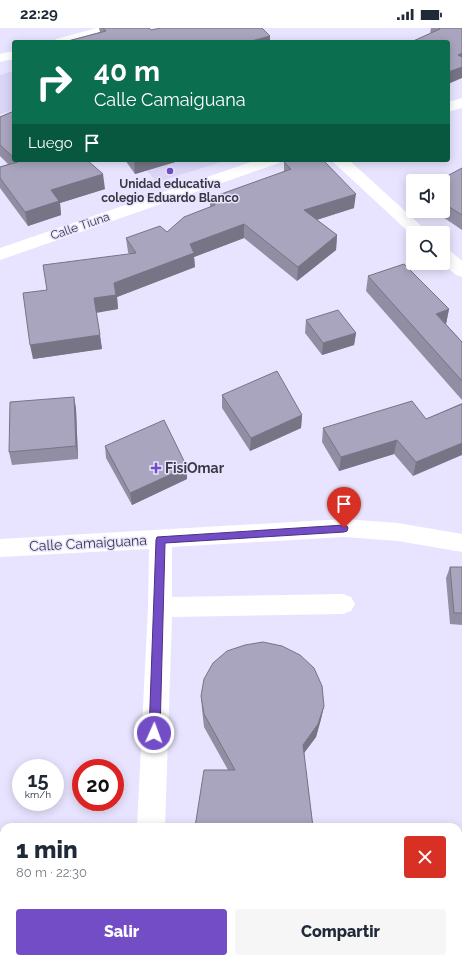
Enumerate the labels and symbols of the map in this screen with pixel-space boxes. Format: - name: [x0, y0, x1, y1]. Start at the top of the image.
- marker: Unidad educativa colegio Eduardo Blanco: [165, 166, 175, 176]
- place label: Unidad educativa colegio Eduardo Blanco: [101, 177, 239, 205]
- street label: Calle Tiuna: [49, 209, 111, 243]
- place label: FisiOmar: [165, 460, 225, 476]
- marker: FisiOmar: [150, 462, 162, 474]
- pin: [327, 487, 361, 528]
- street label: Calle Camaiguana: [29, 532, 147, 554]
- position arrow: [133, 712, 175, 754]
- speed limit sign: 20: [72, 759, 124, 811]

